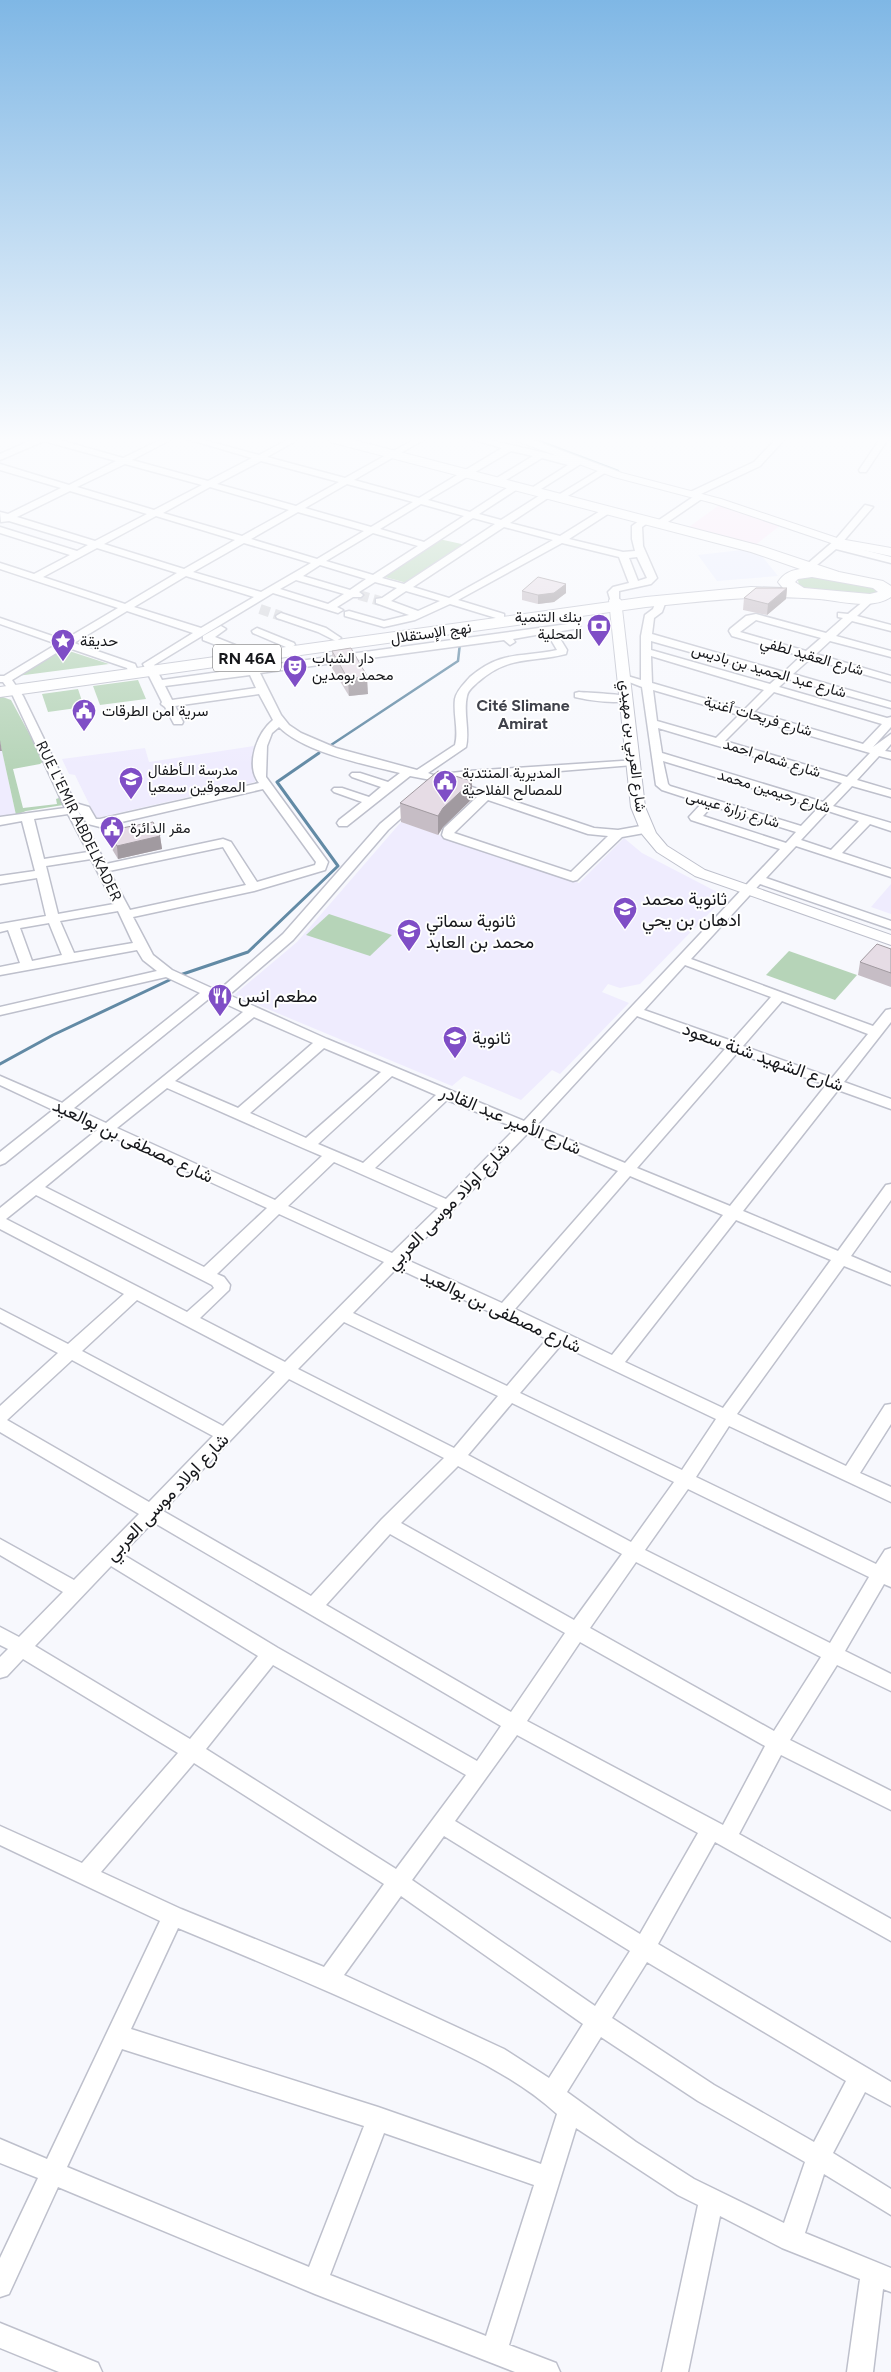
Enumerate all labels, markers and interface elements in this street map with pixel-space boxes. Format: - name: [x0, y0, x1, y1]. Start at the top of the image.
- place label: بنك التنمية المحلية: [515, 608, 582, 643]
- bank icon: بنك التنمية المحلية: [586, 613, 612, 647]
- street label: نهج الإستقلال: [389, 618, 473, 650]
- place icon: حديقة: [50, 628, 76, 662]
- place label: حديقة: [80, 632, 118, 650]
- street label: شارع العقيد لطفي: [757, 633, 866, 683]
- street label: شارع عبد الحميد بن باديس: [689, 640, 849, 704]
- road number: RN 46A: [213, 644, 281, 671]
- place label: دار الشباب محمد بومدين: [312, 649, 394, 685]
- theatre icon: دار الشباب محمد بومدين: [282, 654, 308, 688]
- street label: شارع العربي بن مهيدي: [612, 679, 650, 814]
- street label: شارع فريحات ٱغنية: [701, 692, 814, 742]
- district label: Cité Slimane Amirat: [476, 696, 570, 733]
- public building icon: سرية امن الطرقات: [71, 698, 97, 732]
- place label: سرية امن الطرقات: [102, 702, 209, 721]
- street label: شارع شمام احمد: [721, 735, 823, 783]
- street label: RUE L'EMIR ABDELKADER: [32, 738, 126, 904]
- place label: مدرسة الـأطفال المعوقين سمعيا: [148, 761, 245, 797]
- place label: المديرية المنتدبة للمصالح الفلاحية: [462, 764, 562, 801]
- street label: شارع رحيمين محمد: [715, 765, 833, 819]
- school or university icon: مدرسة الـأطفال المعوقين سمعيا: [118, 766, 144, 800]
- public building icon: المديرية المنتدبة للمصالح الفلاحية: [432, 769, 458, 803]
- street label: شارع زرارة عيسى: [684, 786, 782, 834]
- public building icon: مقر الدائرة: [99, 815, 125, 849]
- place label: مقر الدائرة: [130, 819, 190, 837]
- place label: ثانوية محمد ادهان بن يحي: [642, 888, 741, 935]
- school or university icon: ثانوية محمد ادهان بن يحي: [612, 896, 638, 930]
- place label: ثانوية سماتي محمد بن العابد: [426, 910, 534, 953]
- school or university icon: ثانوية سماتي محمد بن العابد: [396, 918, 422, 952]
- restaurant icon: مطعم انس: [207, 983, 233, 1017]
- place label: مطعم انس: [238, 985, 317, 1008]
- street label: شارع الشهيد شنة سعود: [679, 1018, 847, 1097]
- school or university icon: ثانوية: [442, 1025, 468, 1059]
- place label: ثانوية: [472, 1027, 511, 1049]
- street label: شارع الأمير عبد القادر: [436, 1080, 585, 1160]
- street label: شارع مصطفى بن بوالعيد: [49, 1094, 217, 1189]
- street label: شارع اولاد موسى العربي: [381, 1138, 517, 1277]
- street label: شارع مصطفى بن بوالعيد: [417, 1264, 585, 1359]
- street label: شارع اولاد موسى العربي: [100, 1429, 236, 1568]

